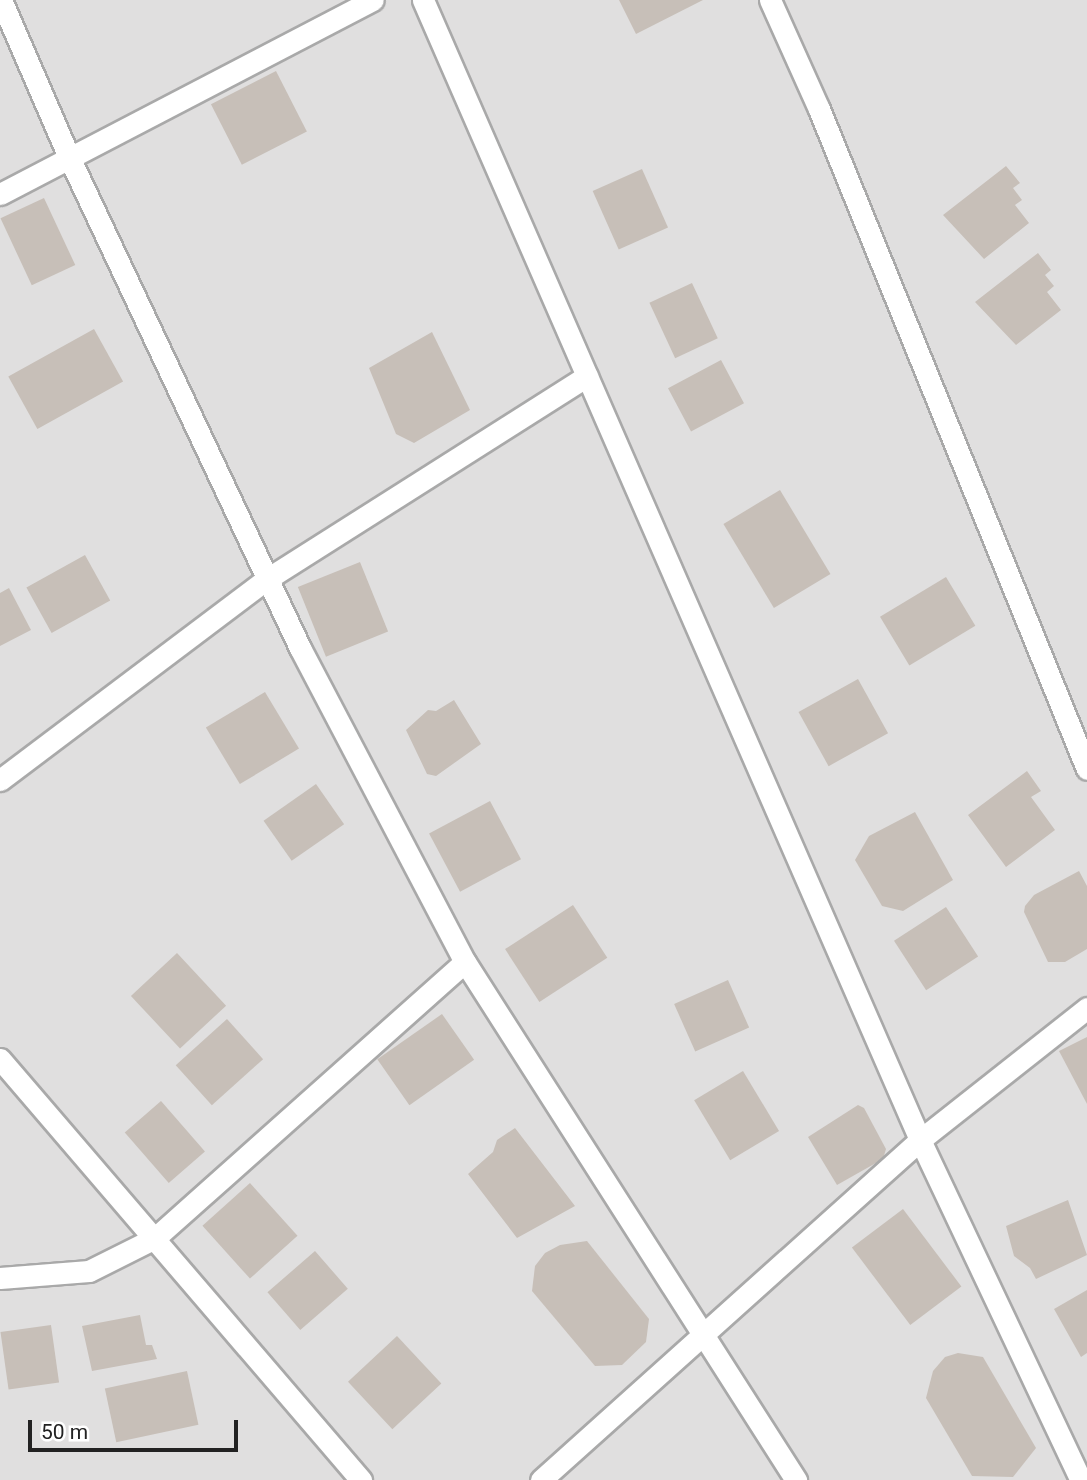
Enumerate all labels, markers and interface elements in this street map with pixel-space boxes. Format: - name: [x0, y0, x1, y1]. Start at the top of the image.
- scale bar: [32, 1406, 242, 1450]
- text: 50 m: [41, 1420, 88, 1444]

